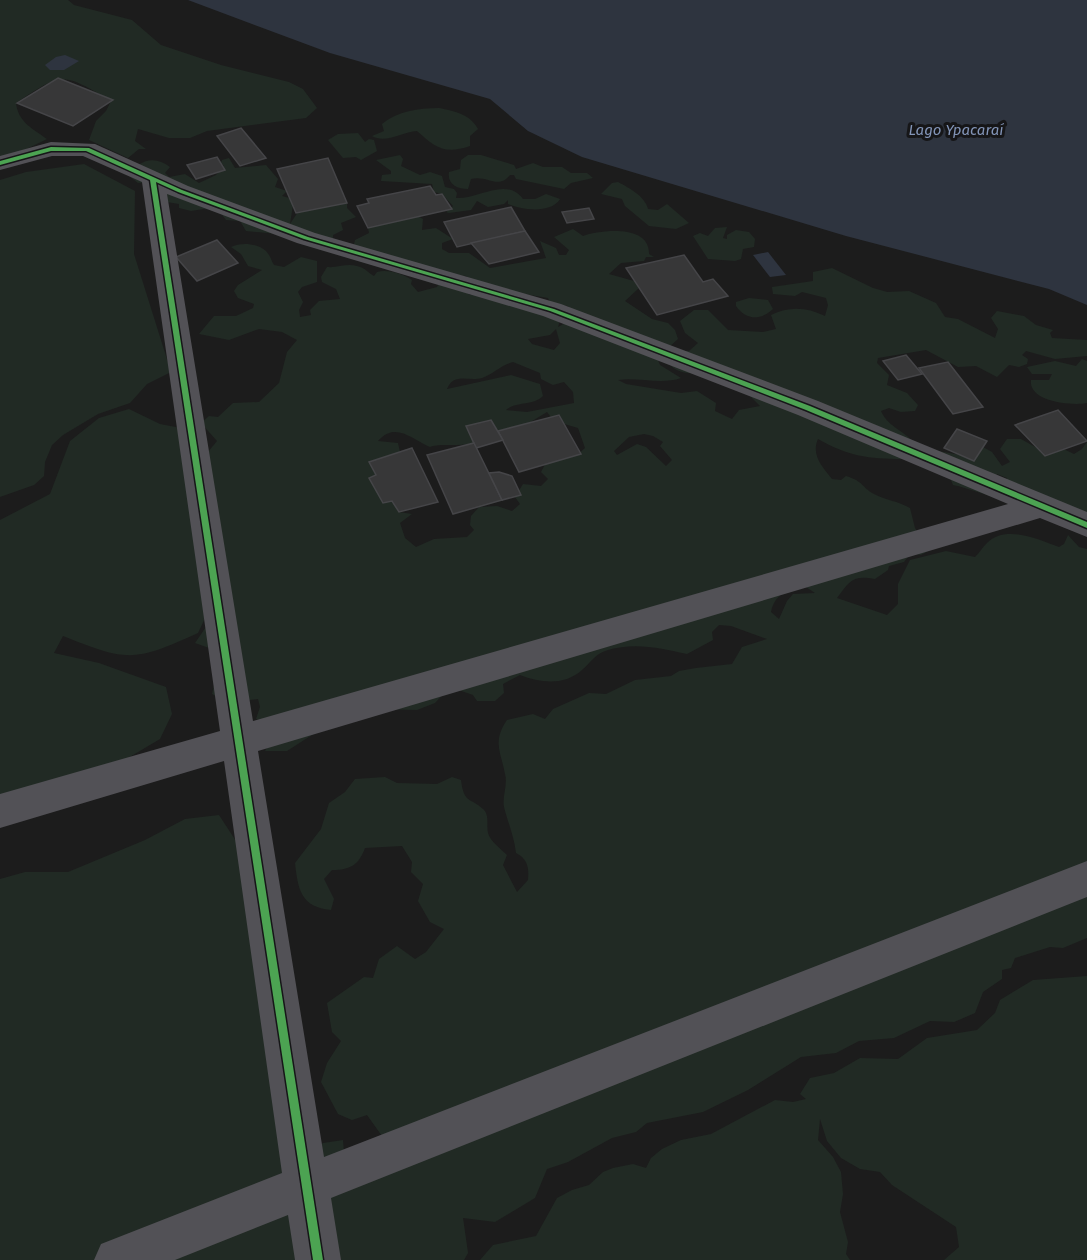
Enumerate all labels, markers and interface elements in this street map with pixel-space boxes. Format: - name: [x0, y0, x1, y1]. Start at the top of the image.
- water label: Lago Ypacaraí: [909, 121, 1004, 139]

